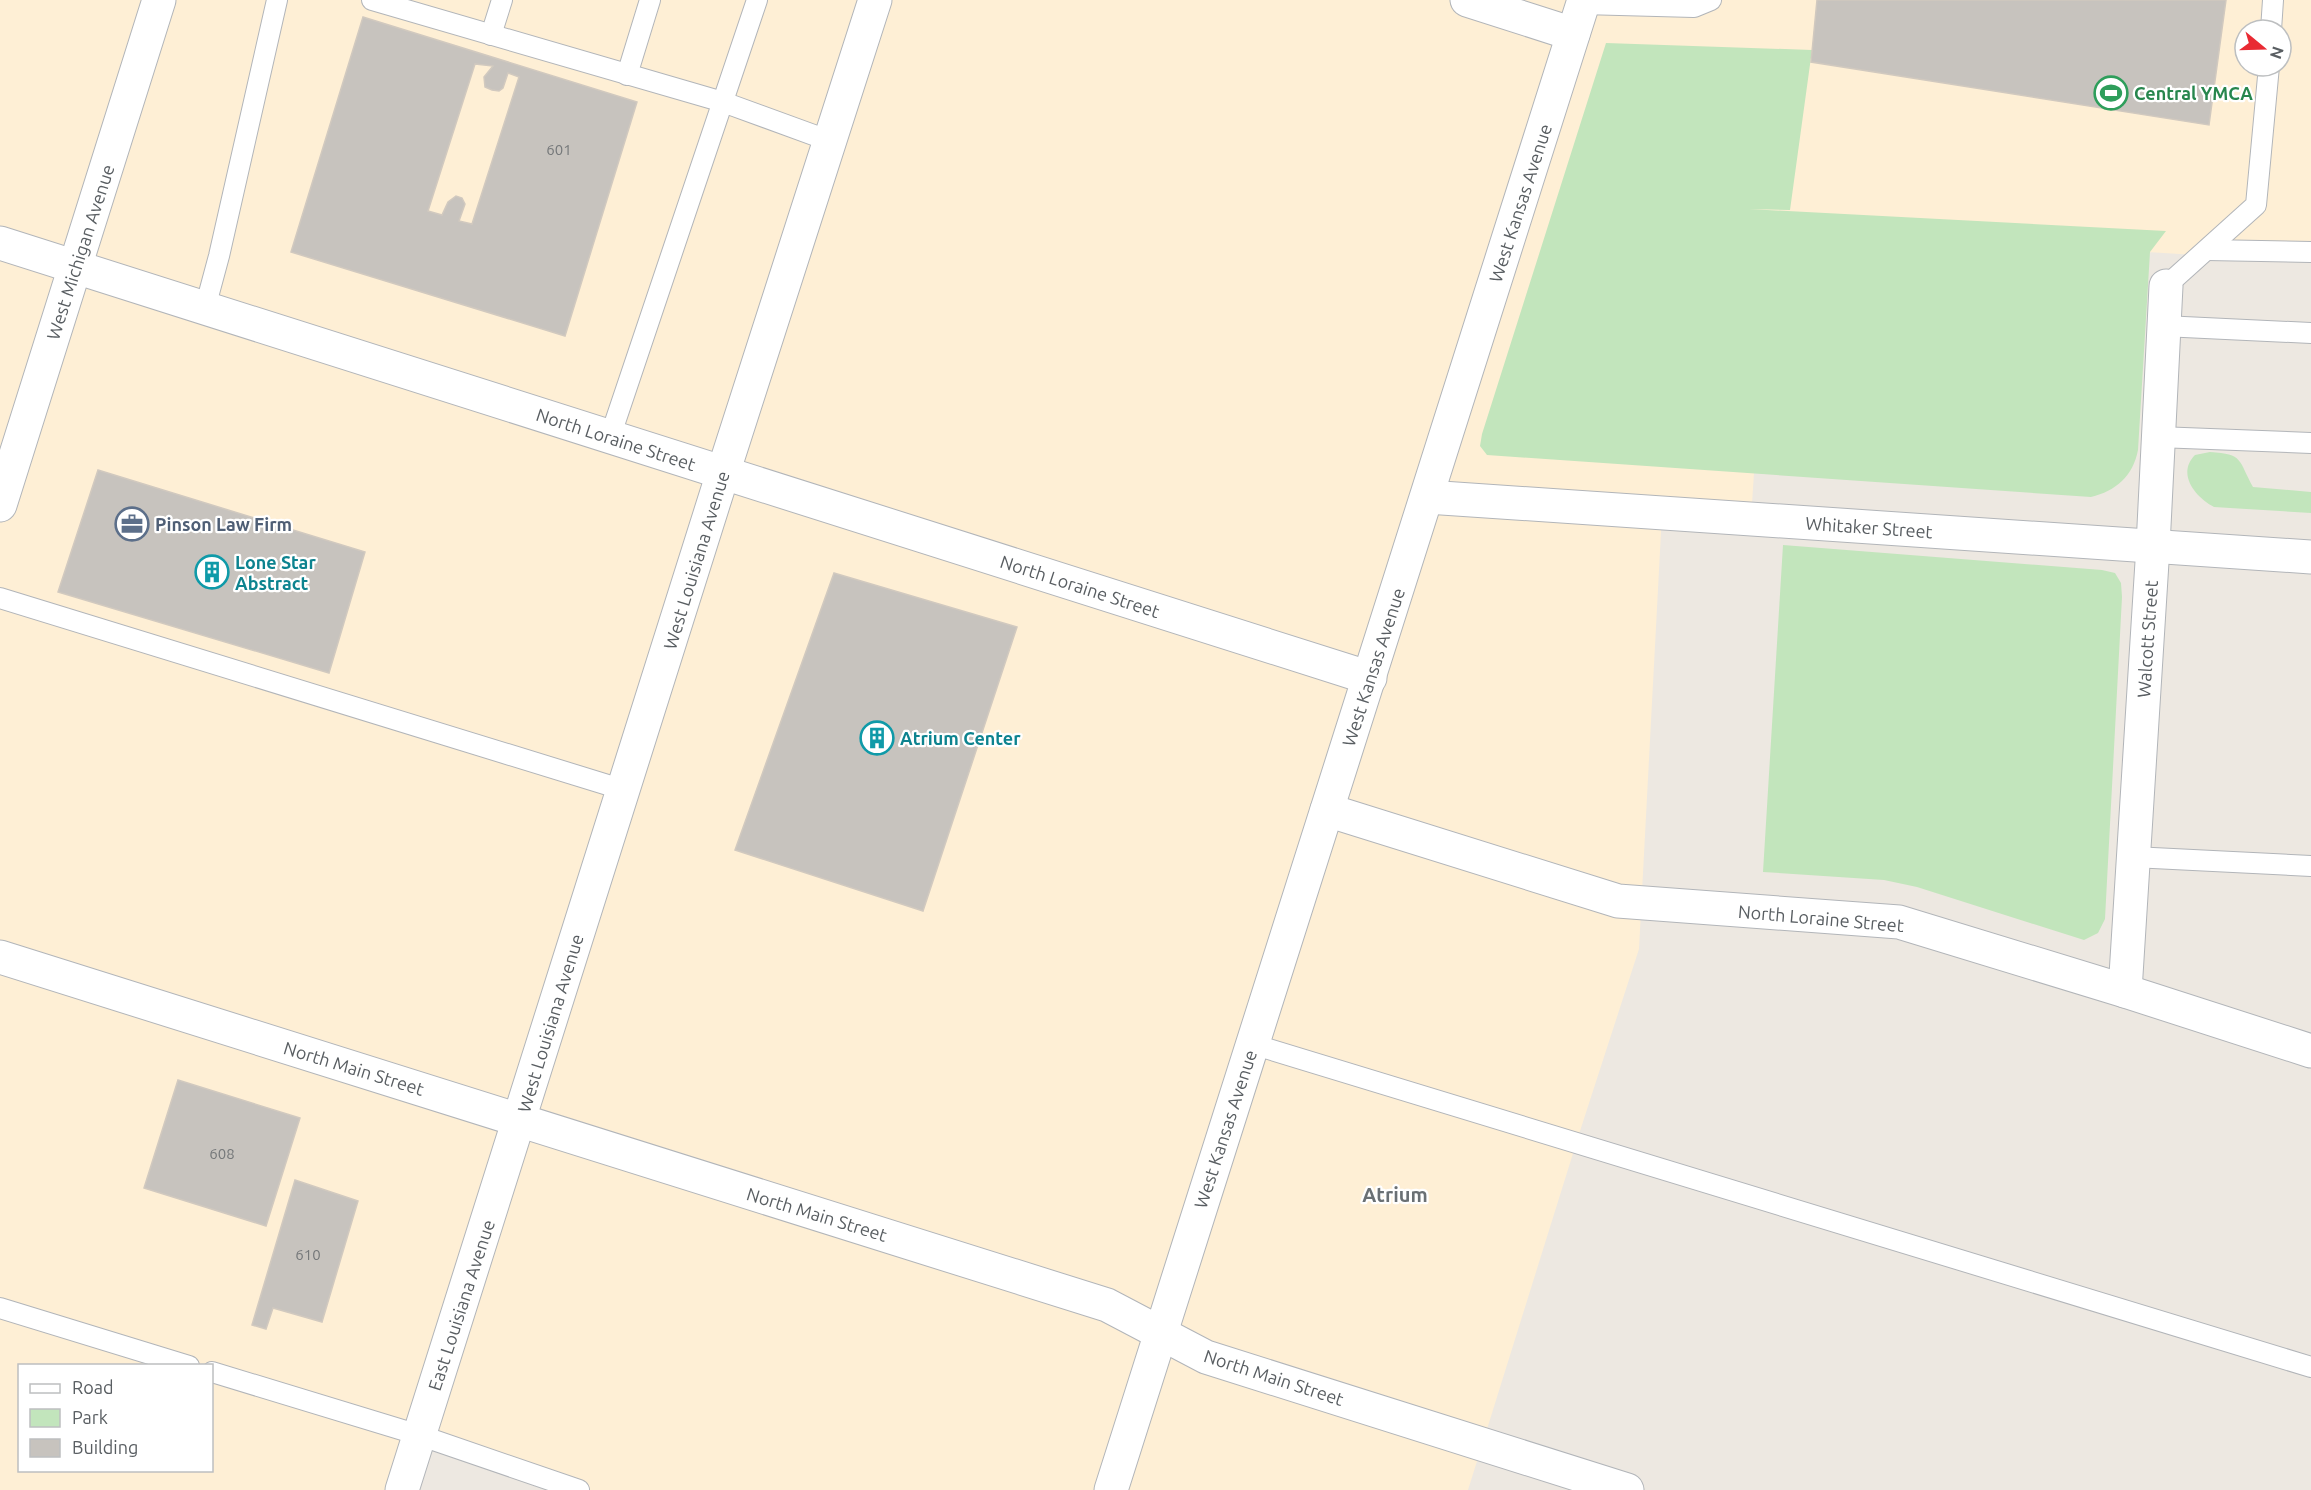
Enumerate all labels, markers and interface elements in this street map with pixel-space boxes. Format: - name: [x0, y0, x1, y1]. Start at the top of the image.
- north arrow: [2233, 18, 2293, 78]
- text: N: [2267, 44, 2288, 61]
- sports icon: Central YMCA: [2093, 75, 2129, 111]
- place label: Central YMCA: [2134, 83, 2253, 103]
- street label: West Kansas Avenue: [1485, 121, 1555, 285]
- house number: 601: [546, 141, 572, 158]
- street label: West Michigan Avenue: [42, 162, 118, 342]
- street label: North Loraine Street: [534, 404, 698, 474]
- street label: West Louisiana Avenue: [659, 468, 733, 652]
- office icon: Pinson Law Firm: [114, 506, 150, 542]
- street label: Whitaker Street: [1805, 513, 1933, 541]
- place label: Pinson Law Firm: [155, 514, 292, 534]
- street label: North Loraine Street: [998, 551, 1162, 621]
- place label: Lone Star Abstract: [235, 552, 316, 593]
- building icon: Lone Star Abstract: [194, 554, 230, 590]
- street label: Walcott Street: [2133, 580, 2161, 698]
- street label: West Kansas Avenue: [1338, 585, 1408, 749]
- building icon: Atrium Center: [859, 720, 895, 756]
- place label: Atrium Center: [900, 728, 1021, 748]
- street label: North Loraine Street: [1737, 901, 1905, 935]
- street label: West Louisiana Avenue: [513, 931, 587, 1115]
- street label: North Main Street: [281, 1037, 427, 1099]
- street label: West Kansas Avenue: [1190, 1047, 1260, 1211]
- house number: 608: [209, 1145, 235, 1162]
- street label: North Main Street: [744, 1183, 890, 1245]
- district label: Atrium: [1362, 1183, 1428, 1206]
- street label: East Louisiana Avenue: [424, 1217, 498, 1393]
- house number: 610: [295, 1246, 321, 1263]
- street label: North Main Street: [1202, 1345, 1346, 1409]
- legend: [18, 1364, 213, 1472]
- text: Road: [72, 1377, 114, 1397]
- text: Park: [72, 1407, 108, 1427]
- text: Building: [72, 1437, 138, 1457]

